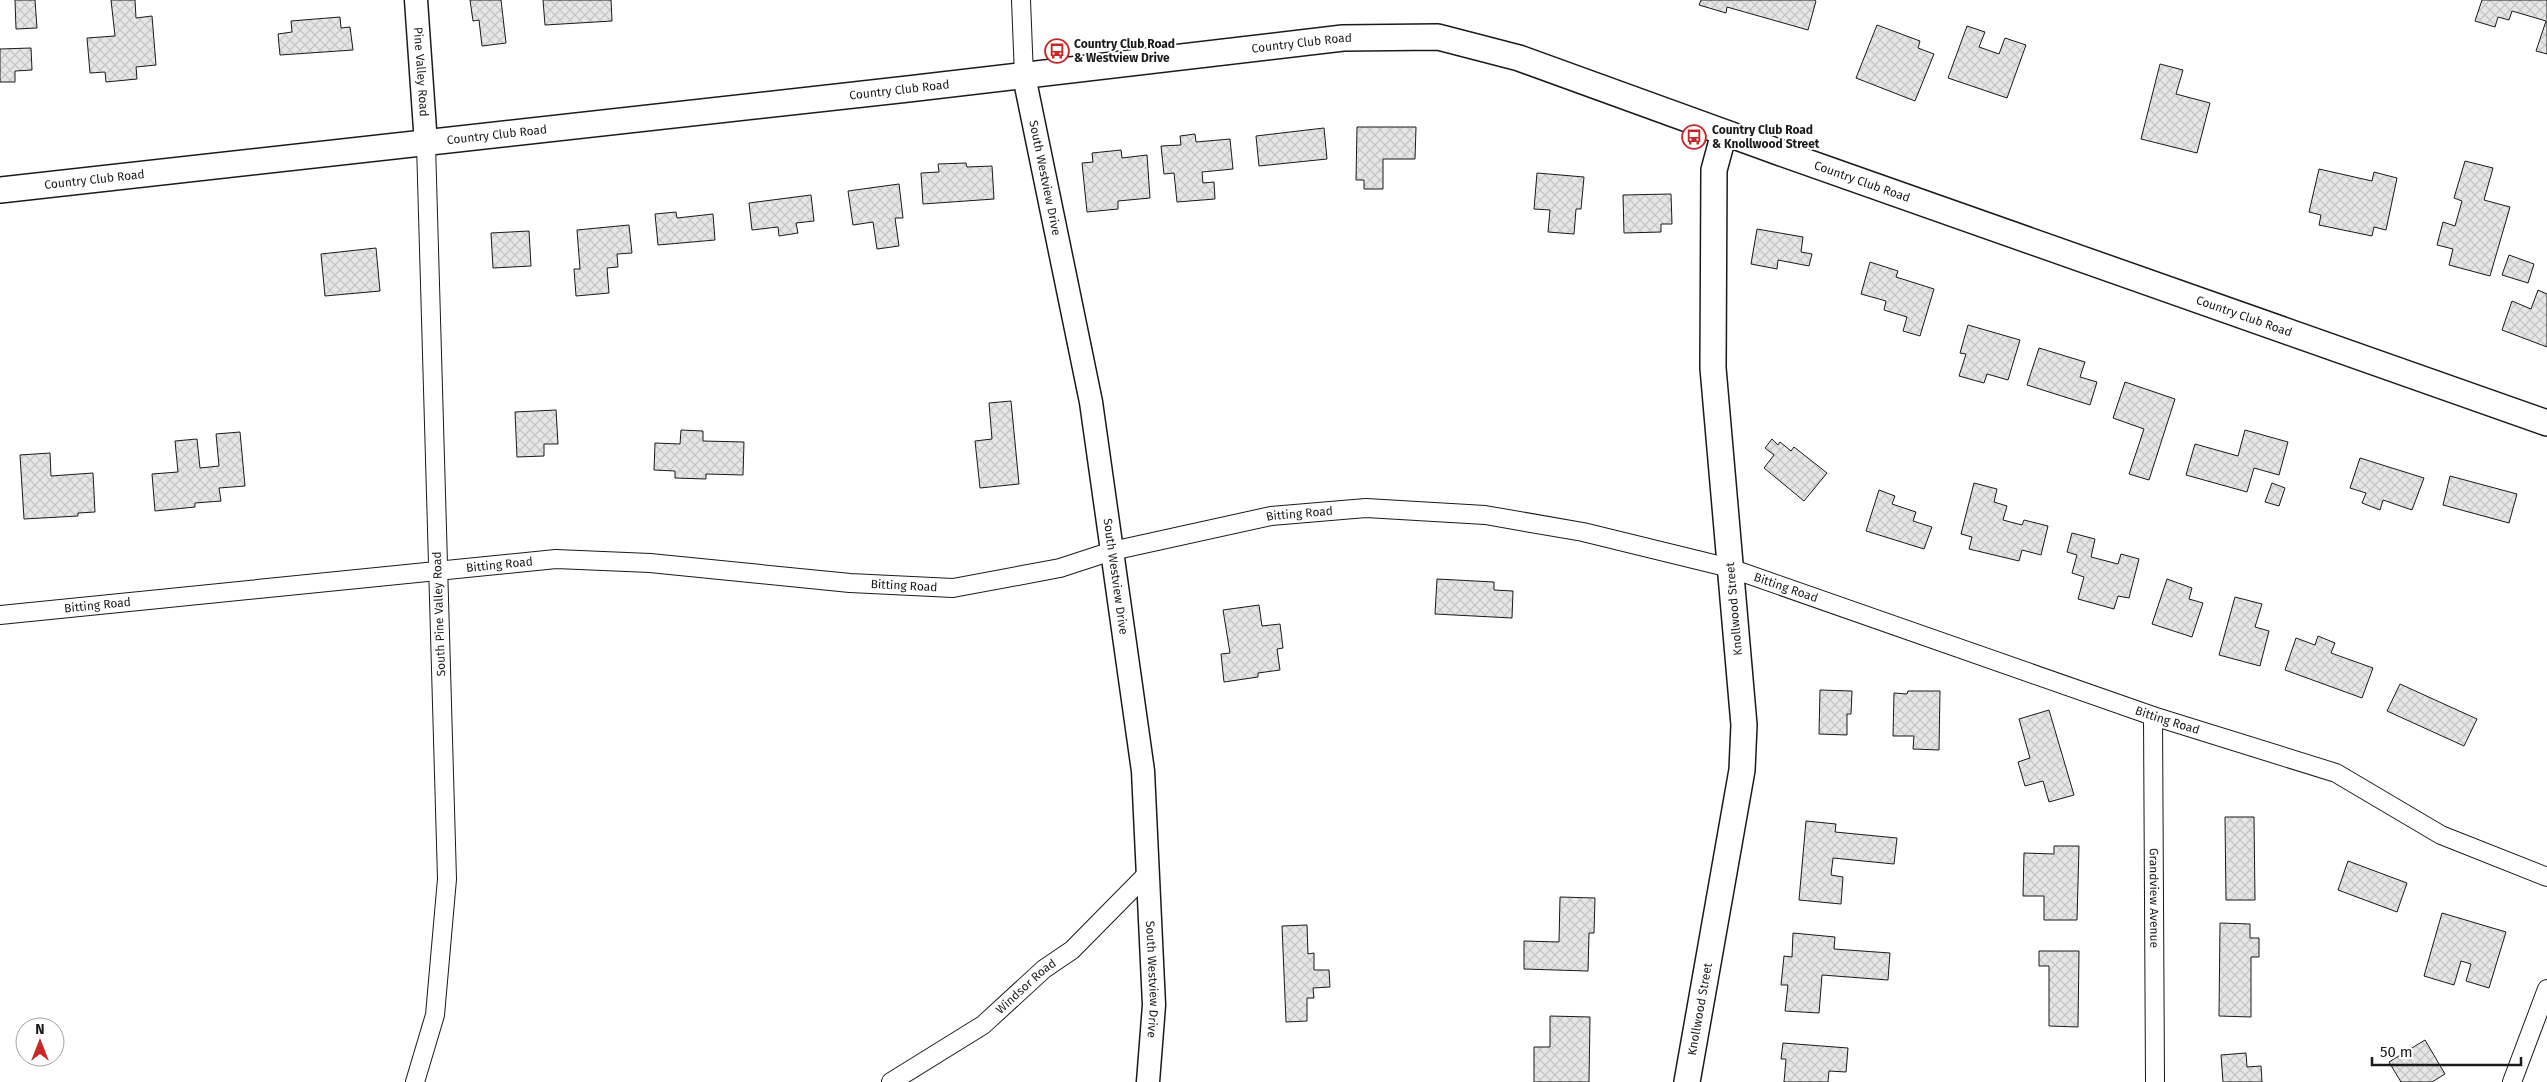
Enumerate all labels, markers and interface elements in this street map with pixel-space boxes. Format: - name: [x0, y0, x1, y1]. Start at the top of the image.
- street label: Pine Valley Road: [411, 26, 431, 117]
- street label: Country Club Road: [1251, 31, 1352, 56]
- place label: Country Club Road & Westview Drive: [1074, 37, 1175, 65]
- bus stop icon: Country Club Road & Westview Drive: [1044, 38, 1070, 64]
- street label: Country Club Road: [849, 77, 950, 102]
- street label: South Westview Drive: [1026, 119, 1064, 237]
- street label: Country Club Road: [446, 122, 548, 147]
- place label: Country Club Road & Knollwood Street: [1712, 123, 1820, 151]
- bus stop icon: Country Club Road & Knollwood Street: [1681, 124, 1707, 150]
- street label: Country Club Road: [1812, 158, 1912, 205]
- street label: Country Club Road: [44, 167, 145, 192]
- street label: Country Club Road: [2194, 293, 2294, 340]
- street label: Bitting Road: [1265, 504, 1333, 524]
- street label: South Westview Drive: [1100, 517, 1131, 635]
- street label: South Pine Valley Road: [430, 551, 448, 677]
- street label: Bitting Road: [465, 554, 533, 575]
- street label: Knollwood Street: [1723, 561, 1745, 656]
- street label: Bitting Road: [1752, 570, 1820, 605]
- street label: Bitting Road: [870, 577, 938, 594]
- street label: Bitting Road: [63, 595, 132, 615]
- street label: Bitting Road: [2133, 703, 2201, 737]
- street label: Grandview Avenue: [2147, 848, 2161, 948]
- street label: South Westview Drive: [1143, 920, 1161, 1038]
- street label: Windsor Road: [993, 956, 1059, 1017]
- street label: Knollwood Street: [1685, 961, 1715, 1057]
- north arrow: [15, 1017, 65, 1067]
- text: N: [35, 1021, 45, 1038]
- scale bar: [2372, 1034, 2521, 1066]
- text: 50 m: [2380, 1043, 2413, 1061]

